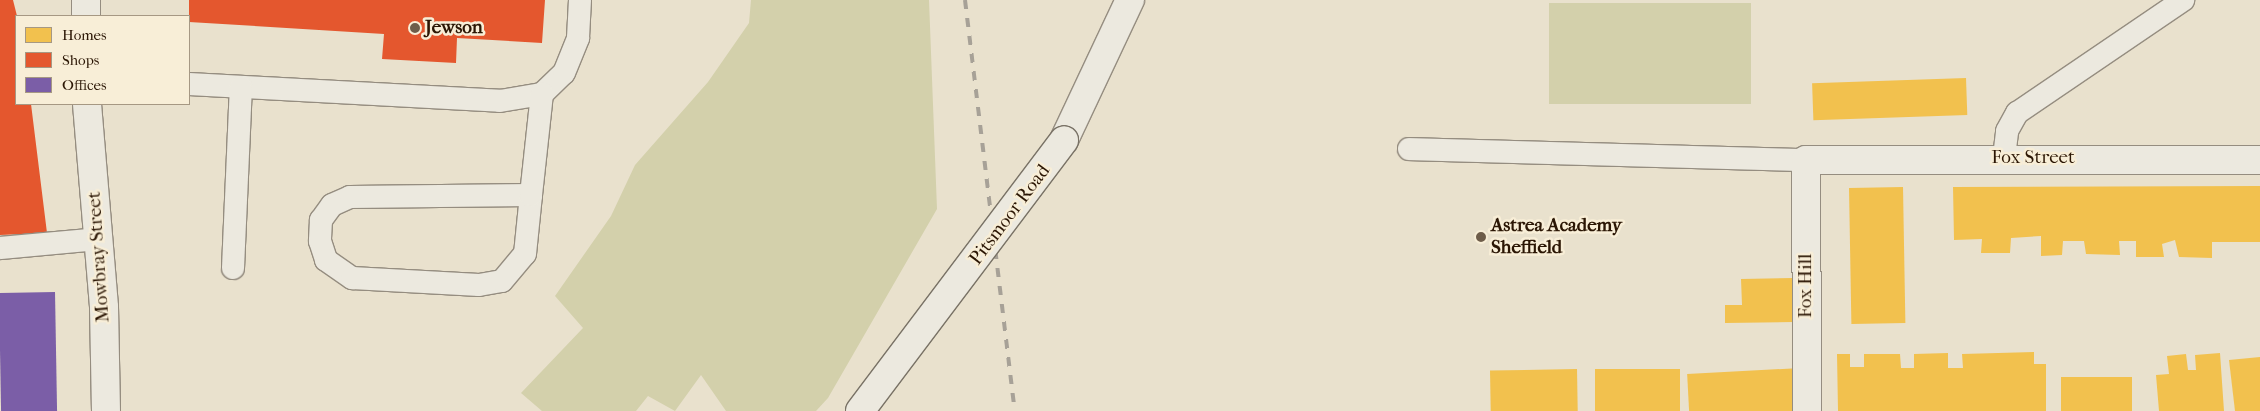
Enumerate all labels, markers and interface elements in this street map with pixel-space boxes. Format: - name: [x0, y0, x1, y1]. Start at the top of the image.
- legend: [15, 15, 190, 105]
- place label: Jewson: [425, 17, 483, 39]
- marker: Jewson: [409, 22, 421, 34]
- text: Homes: [62, 26, 107, 44]
- text: Shops: [62, 51, 99, 69]
- text: Offices: [62, 76, 107, 94]
- street label: Fox Street: [1991, 147, 2075, 169]
- street label: Pitsmoor Road: [965, 160, 1055, 270]
- street label: Mowbray Street: [83, 191, 115, 323]
- place label: Astrea Academy Sheffield: [1491, 215, 1622, 259]
- marker: Astrea Academy Sheffield: [1475, 231, 1487, 243]
- street label: Fox Hill: [1795, 254, 1817, 318]

